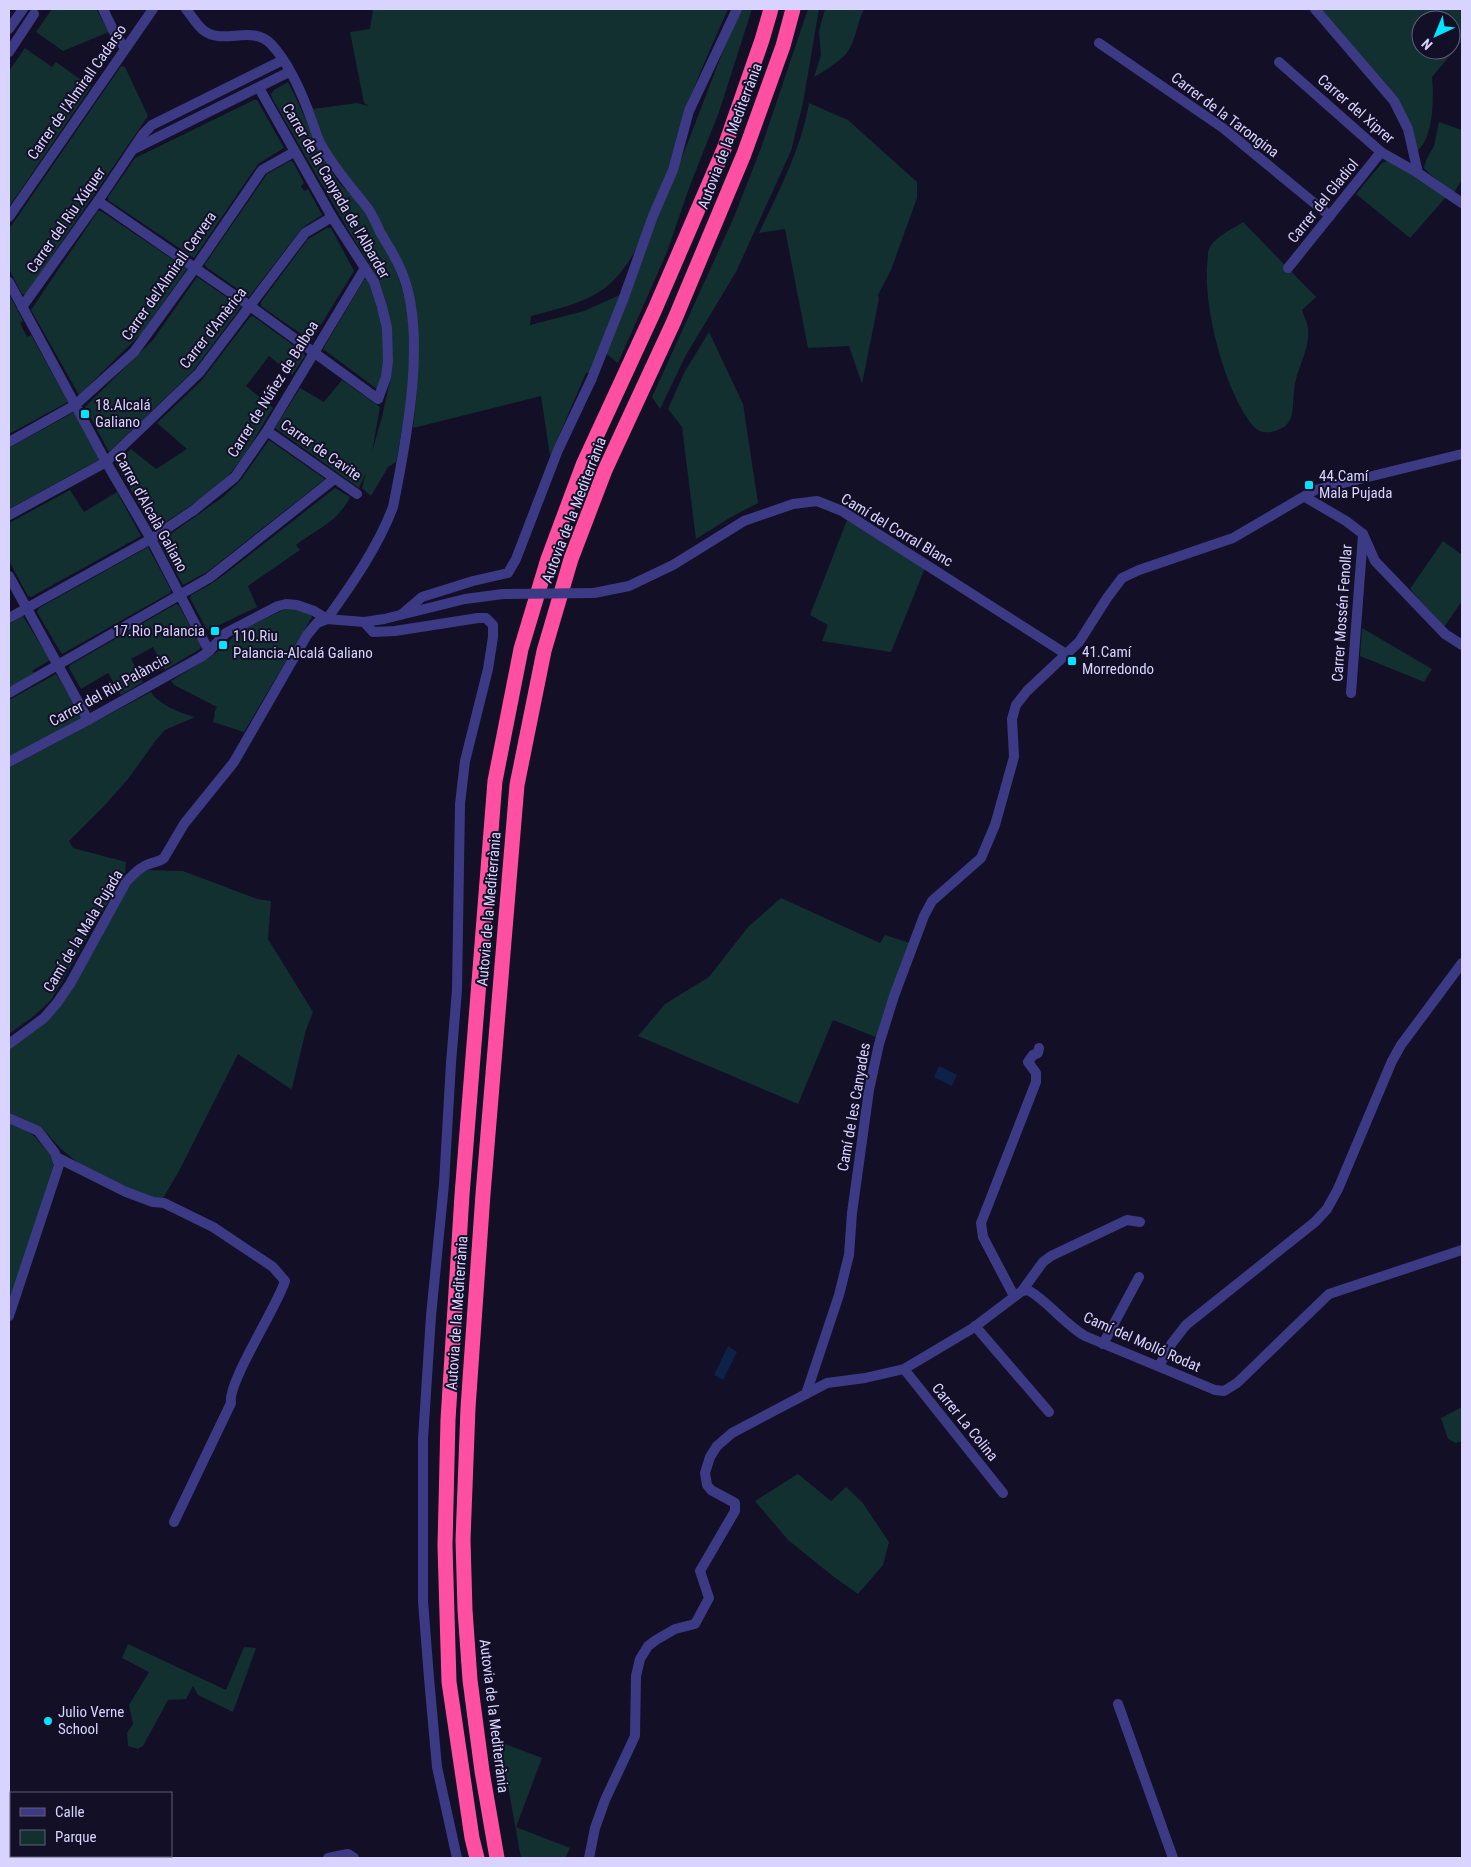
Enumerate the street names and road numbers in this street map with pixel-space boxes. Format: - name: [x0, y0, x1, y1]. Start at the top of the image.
- street label: Carrer de l'Almirall Cadarso: [24, 21, 130, 163]
- street label: Autovia de la Mediterrània: [694, 61, 766, 211]
- street label: Carrer de la Tarongina: [1168, 69, 1282, 161]
- street label: Carrer del Xiprer: [1314, 71, 1399, 148]
- street label: Carrer de la Canyada de l'Albarder: [278, 100, 394, 282]
- street label: Carrer del Gladiol: [1284, 156, 1362, 246]
- street label: Carrer del Riu Xúquer: [23, 163, 109, 276]
- street label: Carrer del'Almirall Cervera: [118, 208, 220, 344]
- street label: Carrer d'Amèrica: [176, 284, 250, 372]
- street label: Carrer de Núñez de Balboa: [224, 317, 322, 461]
- street label: Carrer de Cavite: [277, 416, 365, 484]
- street label: Autovia de la Mediterrània: [538, 435, 610, 585]
- street label: Carrer d'Alcalà Galiano: [111, 449, 191, 575]
- street label: Camí del Corral Blanc: [838, 490, 956, 571]
- street label: Carrer Mossén Fenollar: [1328, 543, 1356, 682]
- street label: Carrer del Riu Palància: [46, 650, 172, 730]
- street label: Autovia de la Mediterrània: [473, 831, 505, 987]
- street label: Camí de la Mala Pujada: [39, 867, 127, 995]
- street label: Camí de les Canyades: [834, 1041, 874, 1173]
- street label: Autovia de la Mediterrània: [443, 1235, 471, 1391]
- street label: Camí del Molló Rodat: [1081, 1308, 1203, 1376]
- street label: Carrer La Colina: [928, 1379, 1002, 1465]
- street label: Autovia de la Mediterrània: [476, 1638, 512, 1794]

